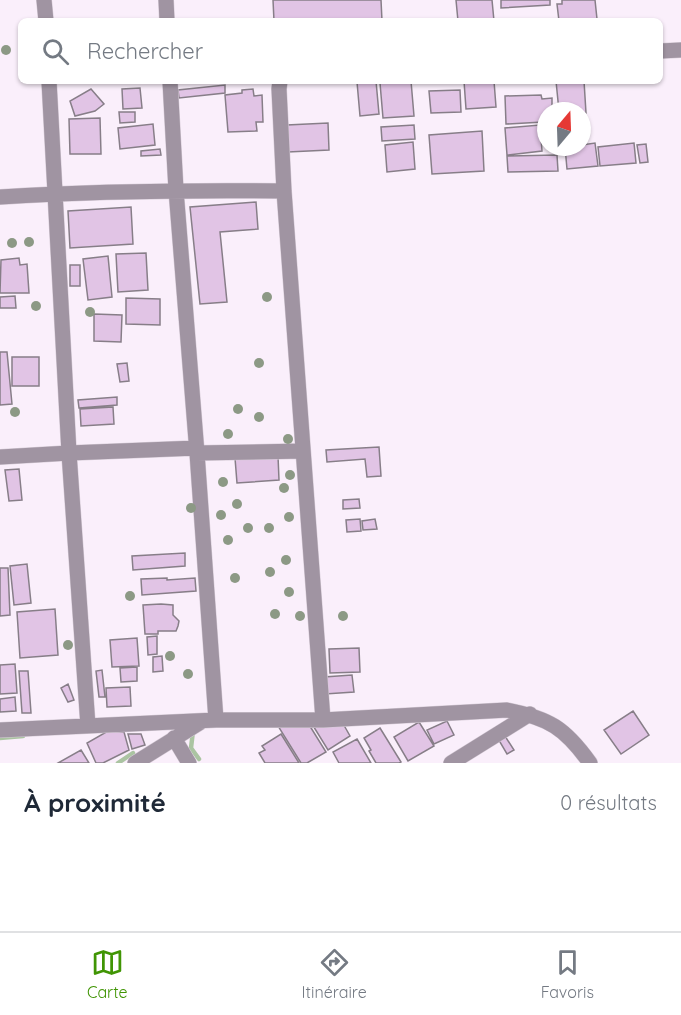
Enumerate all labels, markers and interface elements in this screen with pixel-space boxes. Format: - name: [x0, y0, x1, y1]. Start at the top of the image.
- search box: [18, 18, 663, 84]
- icon: search: [39, 35, 72, 68]
- text: Rechercher: [87, 37, 203, 65]
- north arrow: [537, 102, 591, 156]
- text: À proximité: [24, 786, 166, 819]
- text: 0 résultats: [560, 790, 657, 815]
- tab: Carte: [87, 946, 128, 1002]
- tab: Itinéraire: [302, 946, 367, 1002]
- tab: Favoris: [541, 946, 594, 1002]

